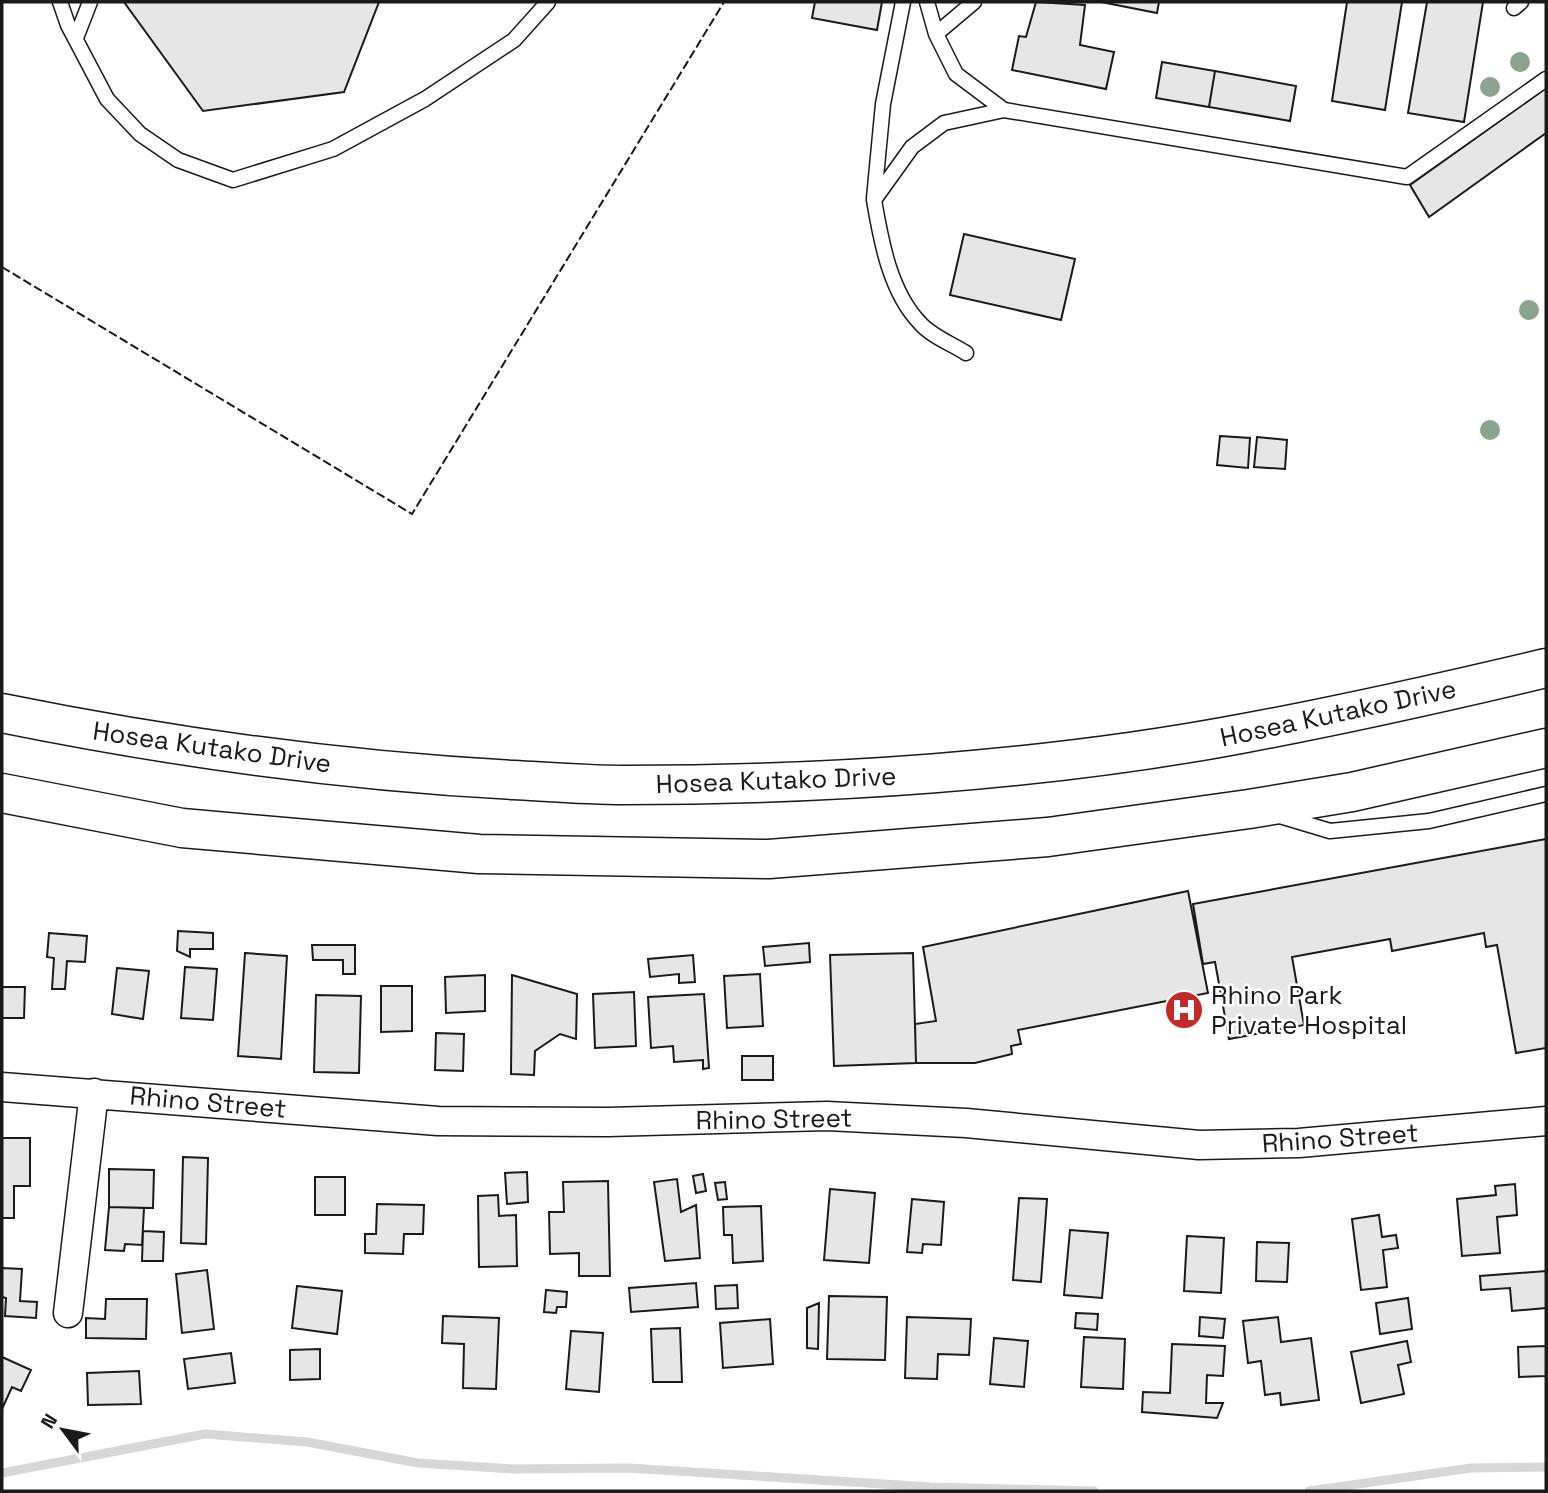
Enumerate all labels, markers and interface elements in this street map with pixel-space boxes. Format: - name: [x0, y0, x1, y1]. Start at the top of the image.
- street label: Hosea Kutako Drive: [1217, 671, 1459, 755]
- street label: Hosea Kutako Drive: [91, 713, 333, 781]
- street label: Hosea Kutako Drive: [655, 759, 897, 801]
- place label: Rhino Park Private Hospital: [1211, 978, 1407, 1042]
- hospital icon: Rhino Park Private Hospital: [1163, 989, 1205, 1031]
- street label: Rhino Street: [128, 1078, 288, 1126]
- street label: Rhino Street: [695, 1101, 853, 1137]
- street label: Rhino Street: [1261, 1116, 1419, 1160]
- north arrow: [28, 1395, 98, 1465]
- text: N: [35, 1409, 63, 1433]

